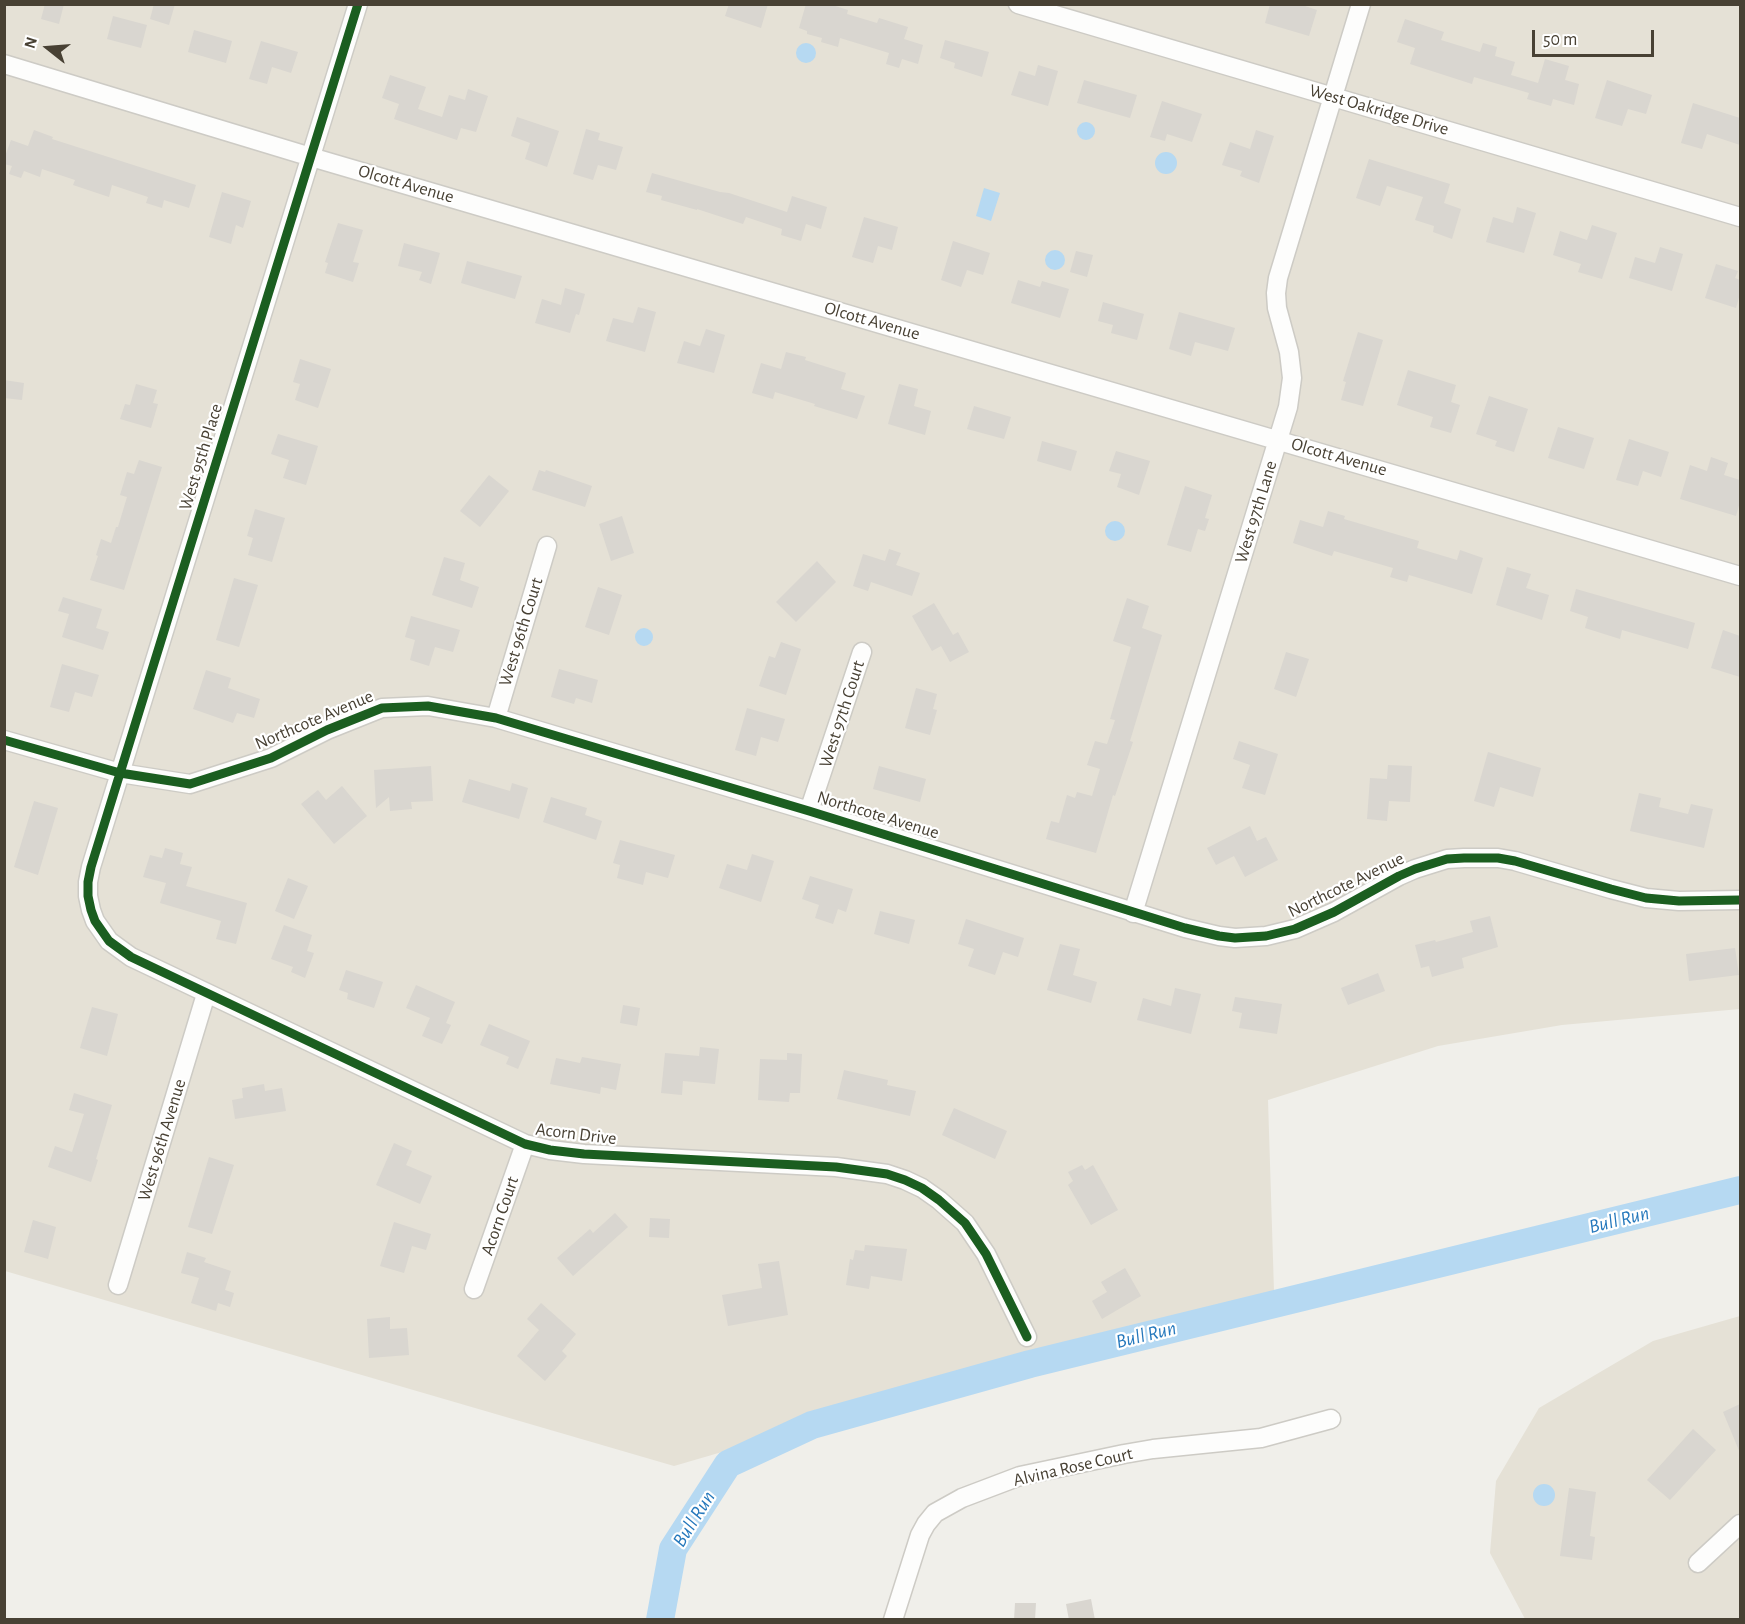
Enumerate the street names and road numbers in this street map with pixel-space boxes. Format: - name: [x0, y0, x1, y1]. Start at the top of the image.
- street label: West Oakridge Drive: [1307, 80, 1451, 140]
- street label: Olcott Avenue: [356, 160, 456, 208]
- street label: Olcott Avenue: [822, 297, 922, 345]
- street label: West 95th Place: [175, 401, 227, 513]
- street label: Olcott Avenue: [1289, 433, 1389, 481]
- street label: West 97th Lane: [1230, 458, 1282, 566]
- street label: West 96th Court: [494, 575, 548, 689]
- street label: West 97th Court: [815, 658, 869, 770]
- street label: Northcote Avenue: [252, 685, 376, 755]
- street label: Northcote Avenue: [814, 786, 942, 844]
- street label: Northcote Avenue: [1284, 848, 1408, 922]
- street label: West 96th Avenue: [133, 1076, 191, 1204]
- street label: Acorn Drive: [534, 1118, 618, 1150]
- street label: Acorn Court: [476, 1174, 524, 1258]
- street label: Alvina Rose Court: [1011, 1443, 1135, 1491]

